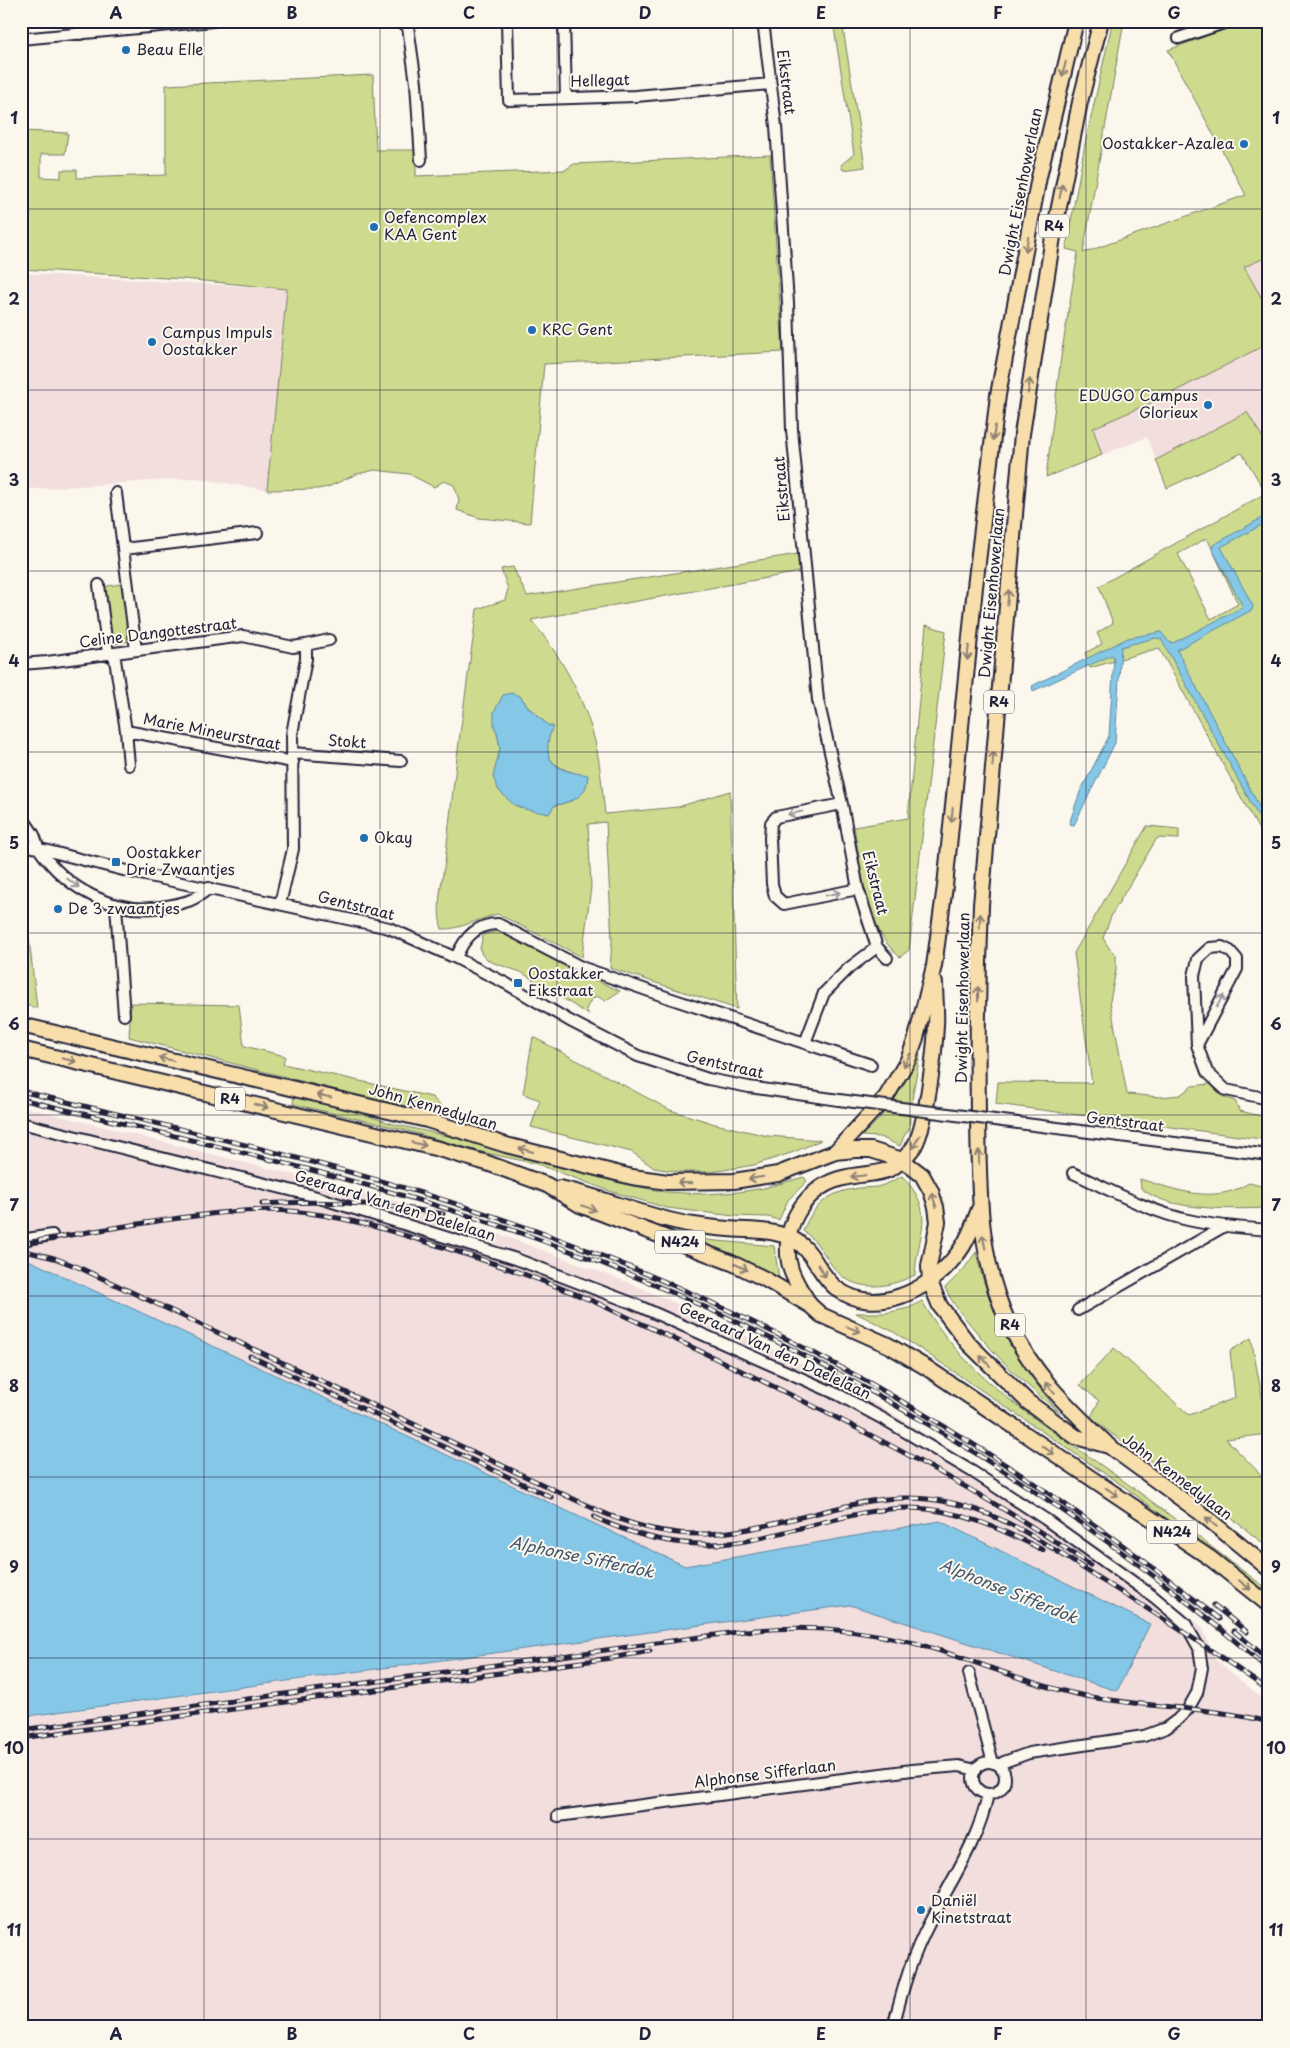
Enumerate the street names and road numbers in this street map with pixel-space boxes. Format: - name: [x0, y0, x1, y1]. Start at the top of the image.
- street label: Eikstraat: [772, 48, 803, 116]
- street label: Hellegat: [570, 67, 630, 92]
- street label: Dwight Eisenhowerlaan: [992, 105, 1047, 278]
- road number: R4: [1039, 215, 1069, 238]
- street label: Eikstraat: [766, 456, 795, 523]
- street label: Dwight Eisenhowerlaan: [972, 507, 1009, 679]
- street label: Celine Dangottestraat: [78, 610, 238, 653]
- road number: R4: [984, 690, 1014, 714]
- street label: Marie Mineurstraat: [142, 706, 283, 755]
- street label: Stokt: [327, 728, 367, 753]
- street label: Eikstraat: [857, 848, 896, 917]
- street label: Gentstraat: [315, 884, 397, 925]
- street label: Dwight Eisenhowerlaan: [949, 912, 974, 1084]
- street label: Gentstraat: [684, 1043, 766, 1084]
- street label: John Kennedylaan: [366, 1076, 501, 1135]
- road number: R4: [215, 1088, 245, 1110]
- street label: Gentstraat: [1085, 1104, 1166, 1137]
- street label: Geeraard Van den Daelelaan: [292, 1163, 499, 1246]
- road number: N424: [655, 1230, 705, 1254]
- street label: Geeraard Van den Daelelaan: [676, 1295, 875, 1404]
- road number: R4: [995, 1314, 1025, 1336]
- street label: John Kennedylaan: [1118, 1427, 1238, 1525]
- road number: N424: [1147, 1520, 1197, 1544]
- street label: Alphonse Sifferlaan: [693, 1752, 837, 1793]

